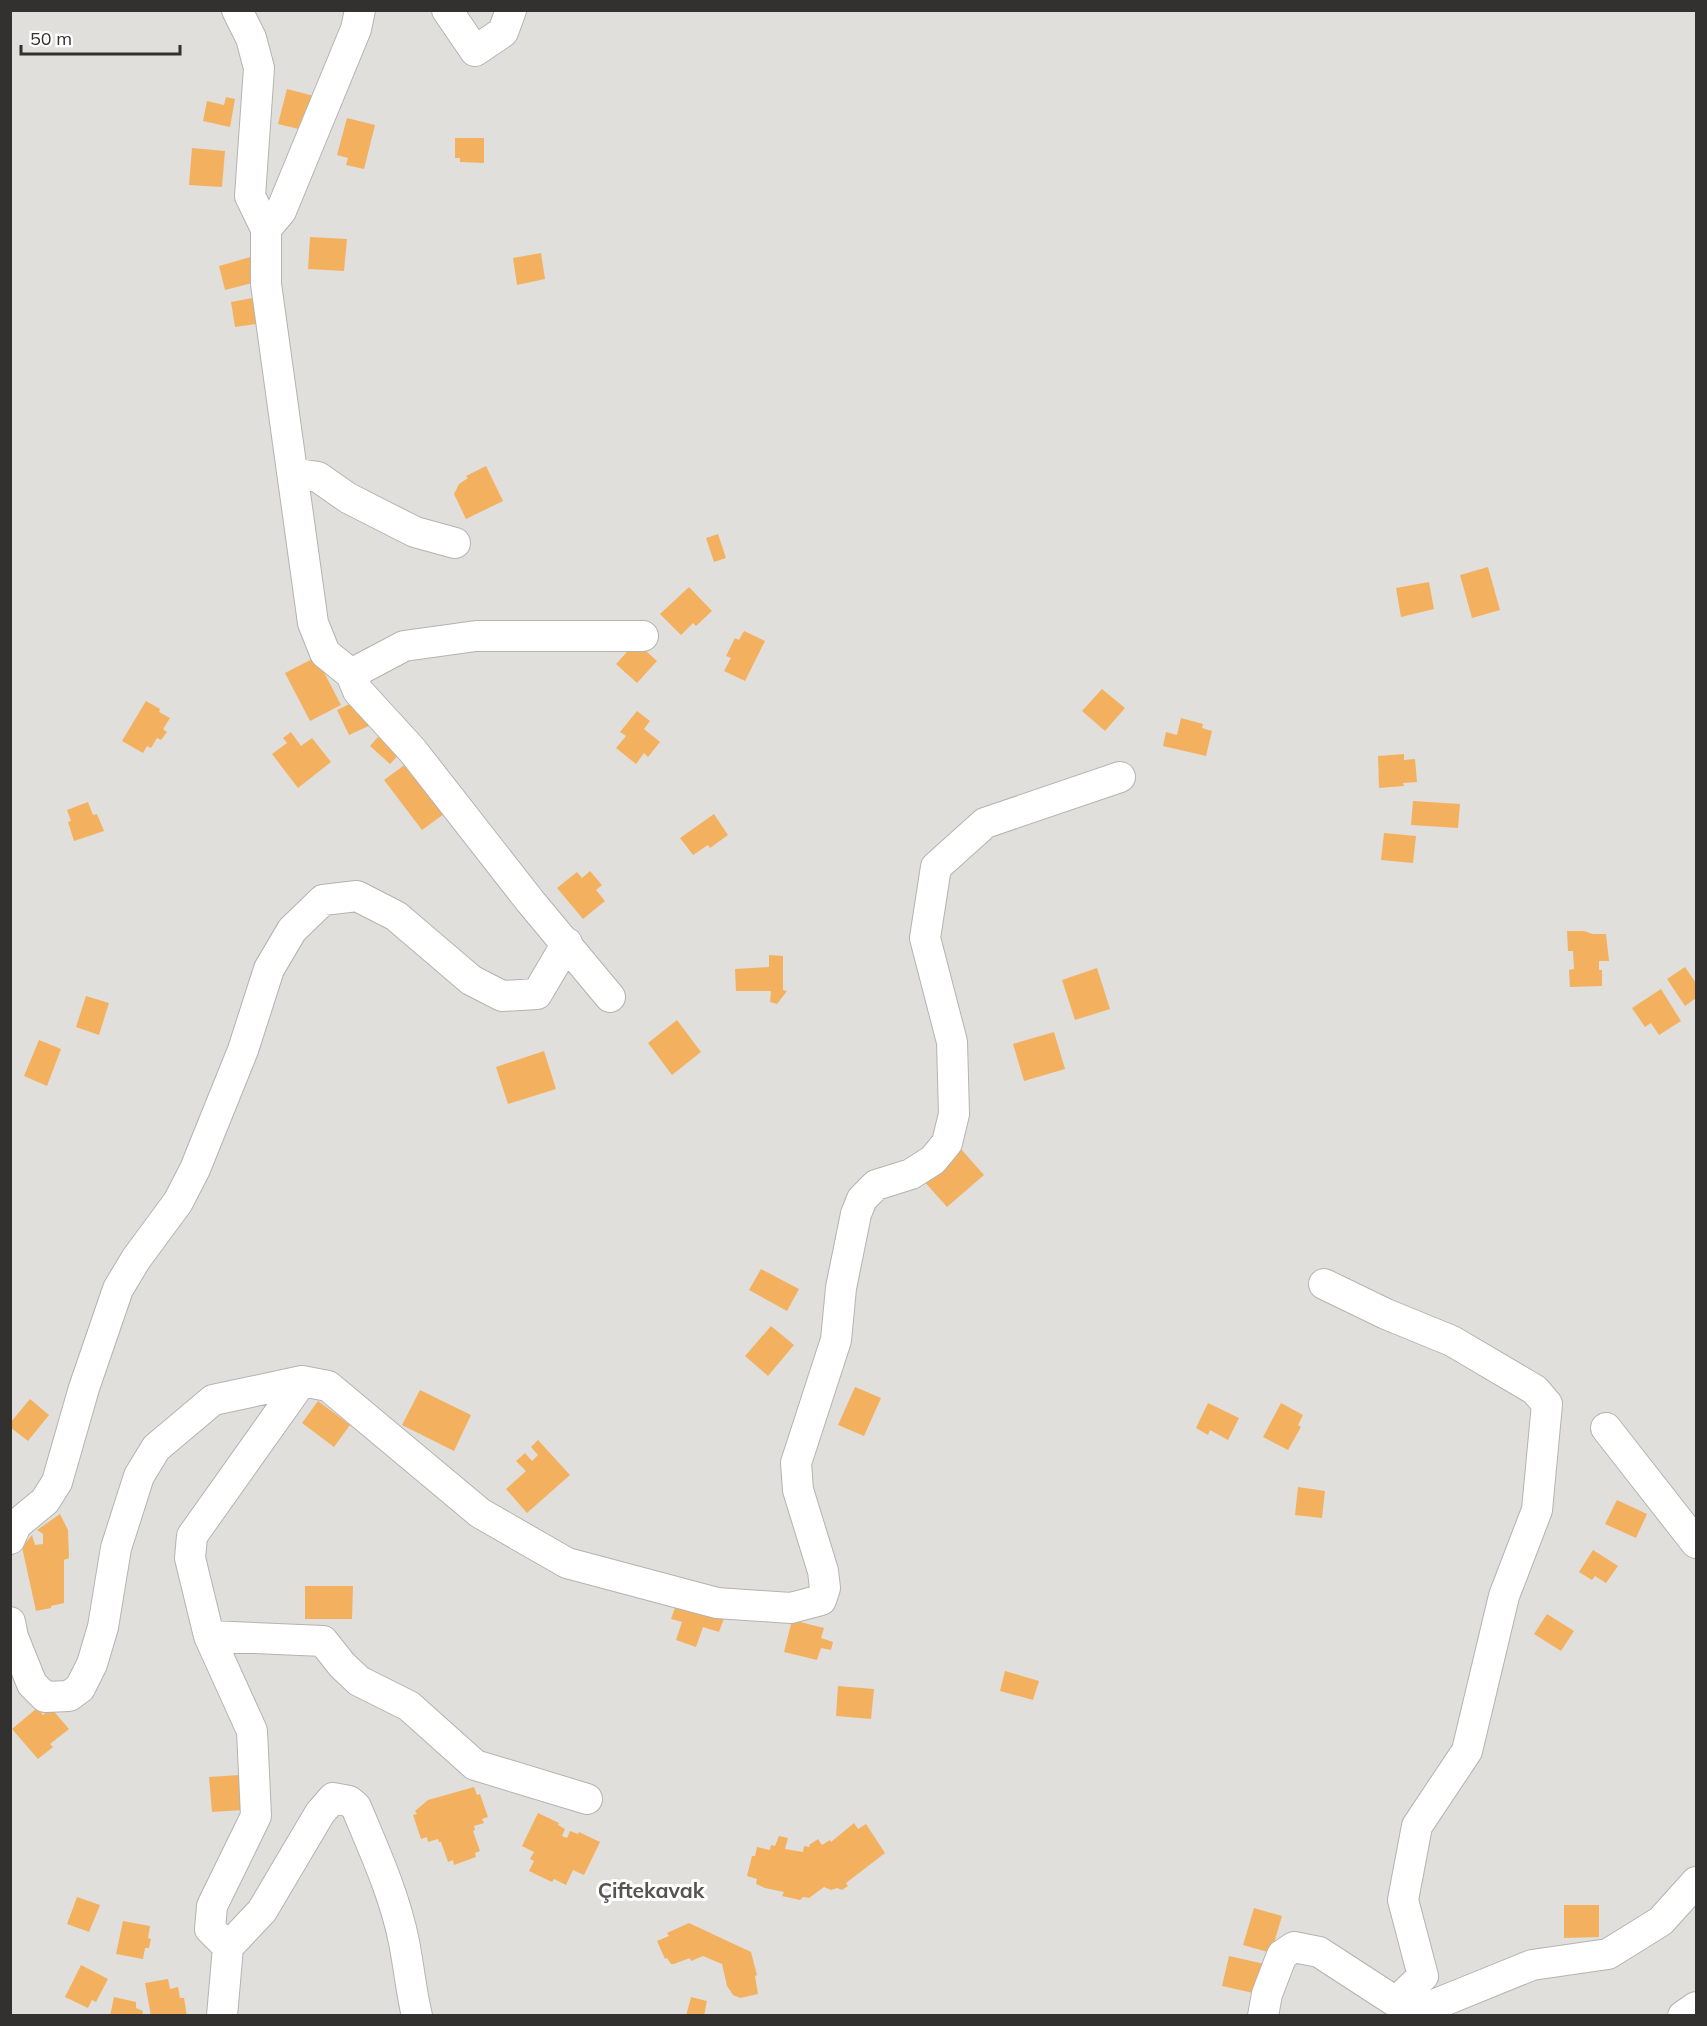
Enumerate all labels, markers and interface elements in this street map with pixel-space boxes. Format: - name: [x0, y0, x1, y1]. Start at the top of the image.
- scale bar: [21, 18, 180, 56]
- text: 50 m: [30, 27, 72, 50]
- district label: Çiftekavak: [598, 1877, 705, 1903]

